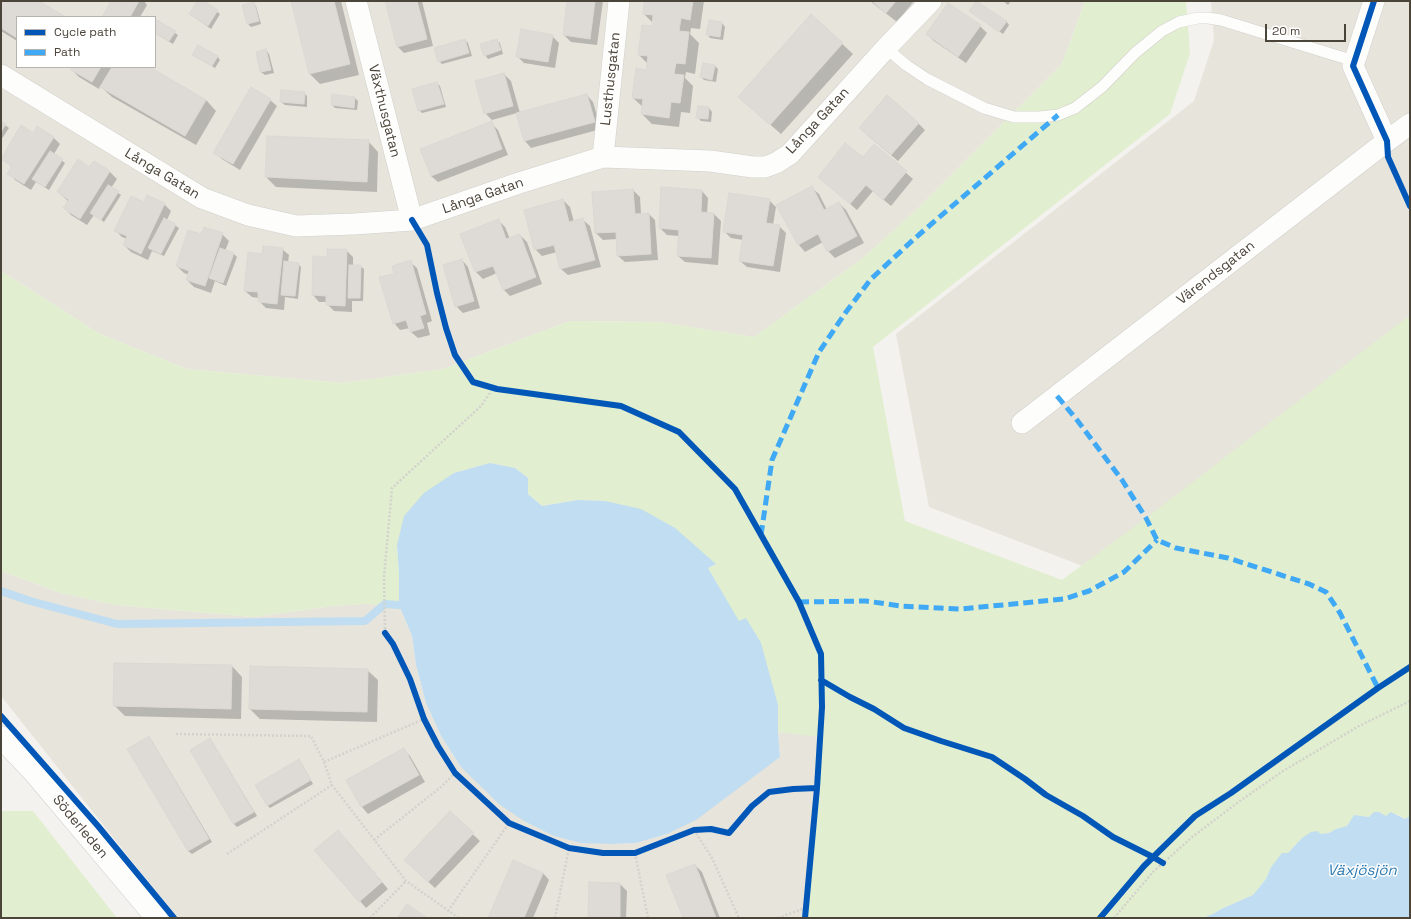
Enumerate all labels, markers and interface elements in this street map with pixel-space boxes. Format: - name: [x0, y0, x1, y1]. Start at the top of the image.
- legend: [16, 16, 156, 68]
- scale bar: [1267, 16, 1348, 42]
- text: 20 m: [1272, 23, 1300, 39]
- text: Cycle path: [54, 24, 116, 40]
- street label: Lusthusgatan: [598, 31, 624, 127]
- text: Path: [54, 44, 80, 60]
- street label: Växthusgatan: [364, 63, 404, 159]
- street label: Långa Gatan: [783, 84, 853, 158]
- street label: Långa Gatan: [121, 145, 203, 203]
- street label: Långa Gatan: [440, 174, 526, 218]
- street label: Värendsgatan: [1174, 237, 1258, 309]
- street label: Söderleden: [49, 792, 111, 862]
- water label: Växjösjön: [1327, 862, 1397, 880]

